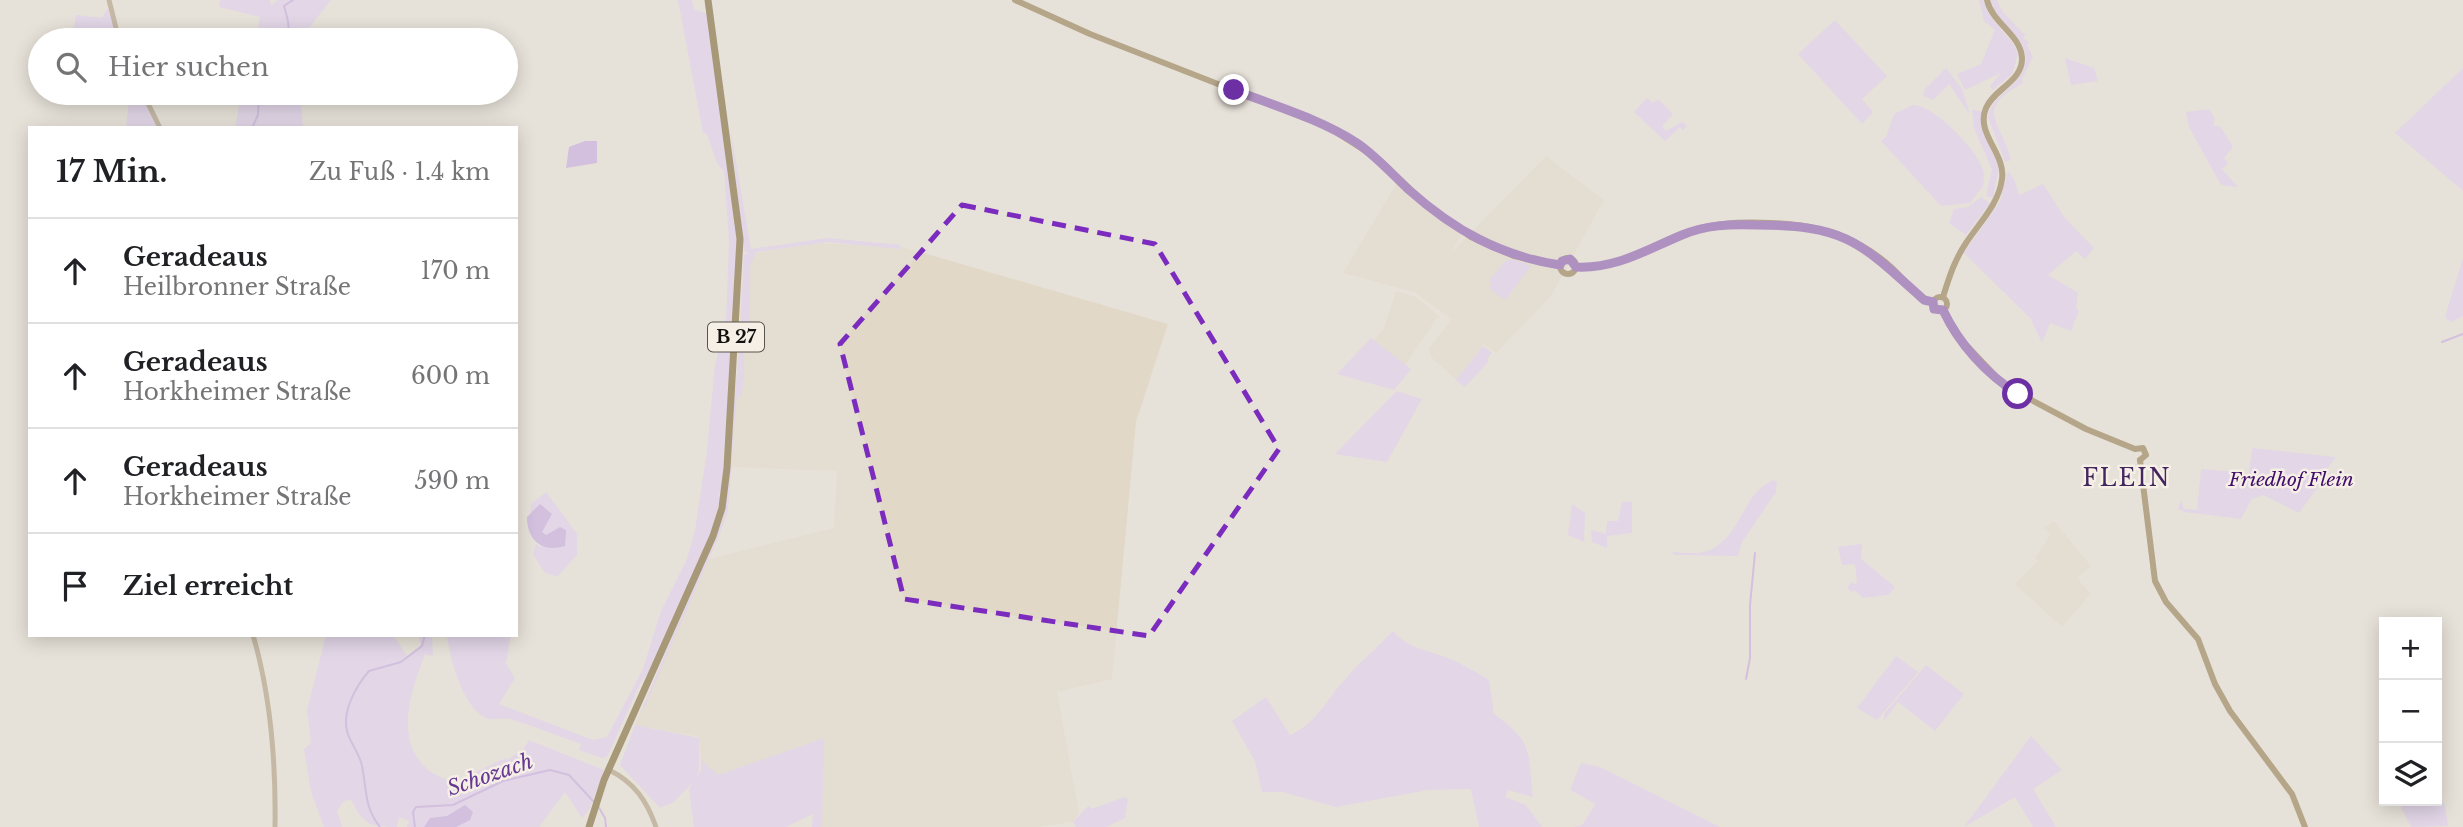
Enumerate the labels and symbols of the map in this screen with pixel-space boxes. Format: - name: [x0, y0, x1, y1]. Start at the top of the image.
- route end: [1218, 74, 1249, 105]
- road number: B 27: [708, 323, 764, 352]
- route start: [2002, 378, 2033, 409]
- district label: FLEIN: [2082, 464, 2172, 492]
- park label: Friedhof Flein: [2227, 468, 2354, 491]
- water label: Schozach: [444, 748, 536, 802]

